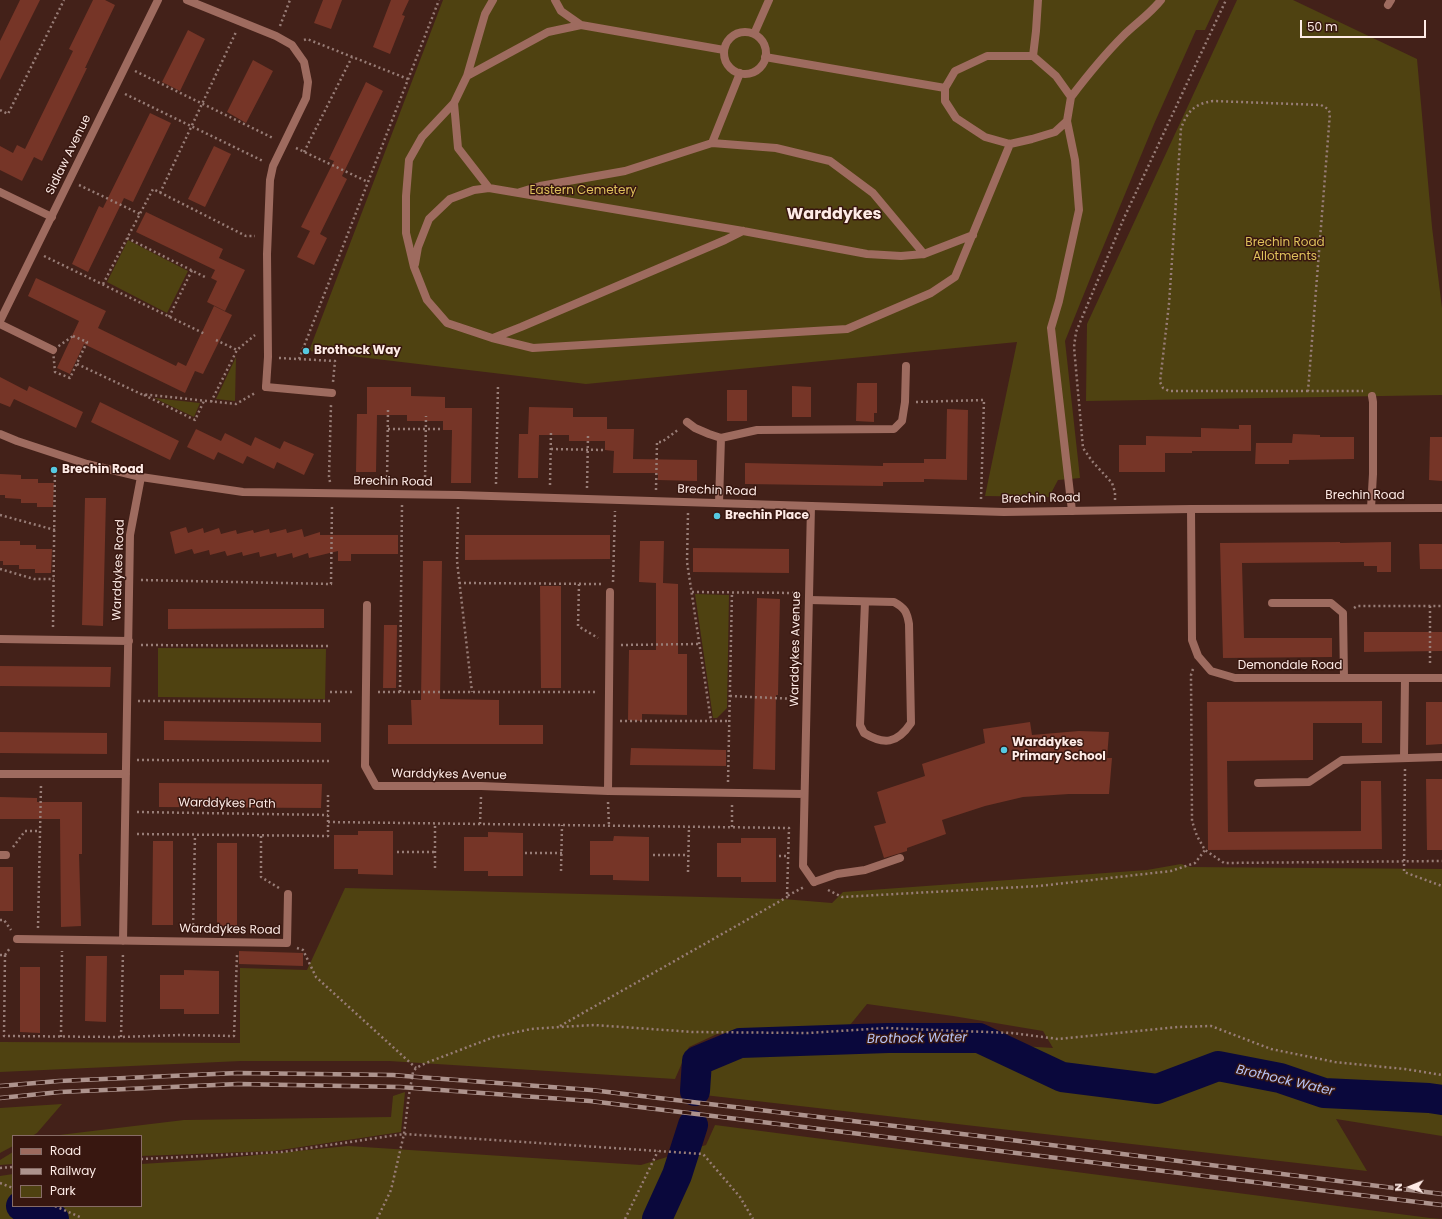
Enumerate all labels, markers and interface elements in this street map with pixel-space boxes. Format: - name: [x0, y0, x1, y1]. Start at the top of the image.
- scale bar: [1302, 12, 1428, 38]
- text: 50 m: [1307, 18, 1338, 35]
- street label: Sidlaw Avenue: [43, 113, 95, 197]
- park label: Eastern Cemetery: [529, 184, 637, 198]
- district label: Warddykes: [786, 205, 882, 225]
- park label: Brechin Road Allotments: [1245, 236, 1325, 264]
- place label: Brothock Way: [314, 344, 401, 358]
- marker: Brothock Way: [301, 346, 311, 356]
- place label: Brechin Road: [62, 463, 144, 477]
- marker: Brechin Road: [49, 465, 59, 475]
- street label: Brechin Road: [353, 474, 433, 490]
- street label: Brechin Road: [677, 482, 757, 500]
- street label: Brechin Road: [1325, 489, 1405, 503]
- street label: Brechin Road: [1001, 491, 1081, 507]
- place label: Brechin Place: [725, 509, 809, 523]
- marker: Brechin Place: [712, 511, 722, 521]
- street label: Warddykes Road: [110, 519, 128, 621]
- street label: Warddykes Avenue: [788, 591, 804, 707]
- street label: Demondale Road: [1238, 659, 1342, 673]
- place label: Warddykes Primary School: [1012, 736, 1106, 764]
- marker: Warddykes Primary School: [999, 745, 1009, 755]
- street label: Warddykes Avenue: [391, 767, 507, 783]
- street label: Warddykes Path: [178, 796, 276, 812]
- street label: Warddykes Road: [179, 922, 281, 938]
- water label: Brothock Water: [867, 1030, 967, 1048]
- water label: Brothock Water: [1234, 1062, 1336, 1100]
- legend: [12, 1135, 142, 1207]
- text: Road: [50, 1142, 81, 1159]
- text: Railway: [50, 1162, 96, 1179]
- north arrow: [1390, 1167, 1430, 1207]
- text: Park: [50, 1182, 76, 1199]
- text: N: [1390, 1183, 1406, 1191]

